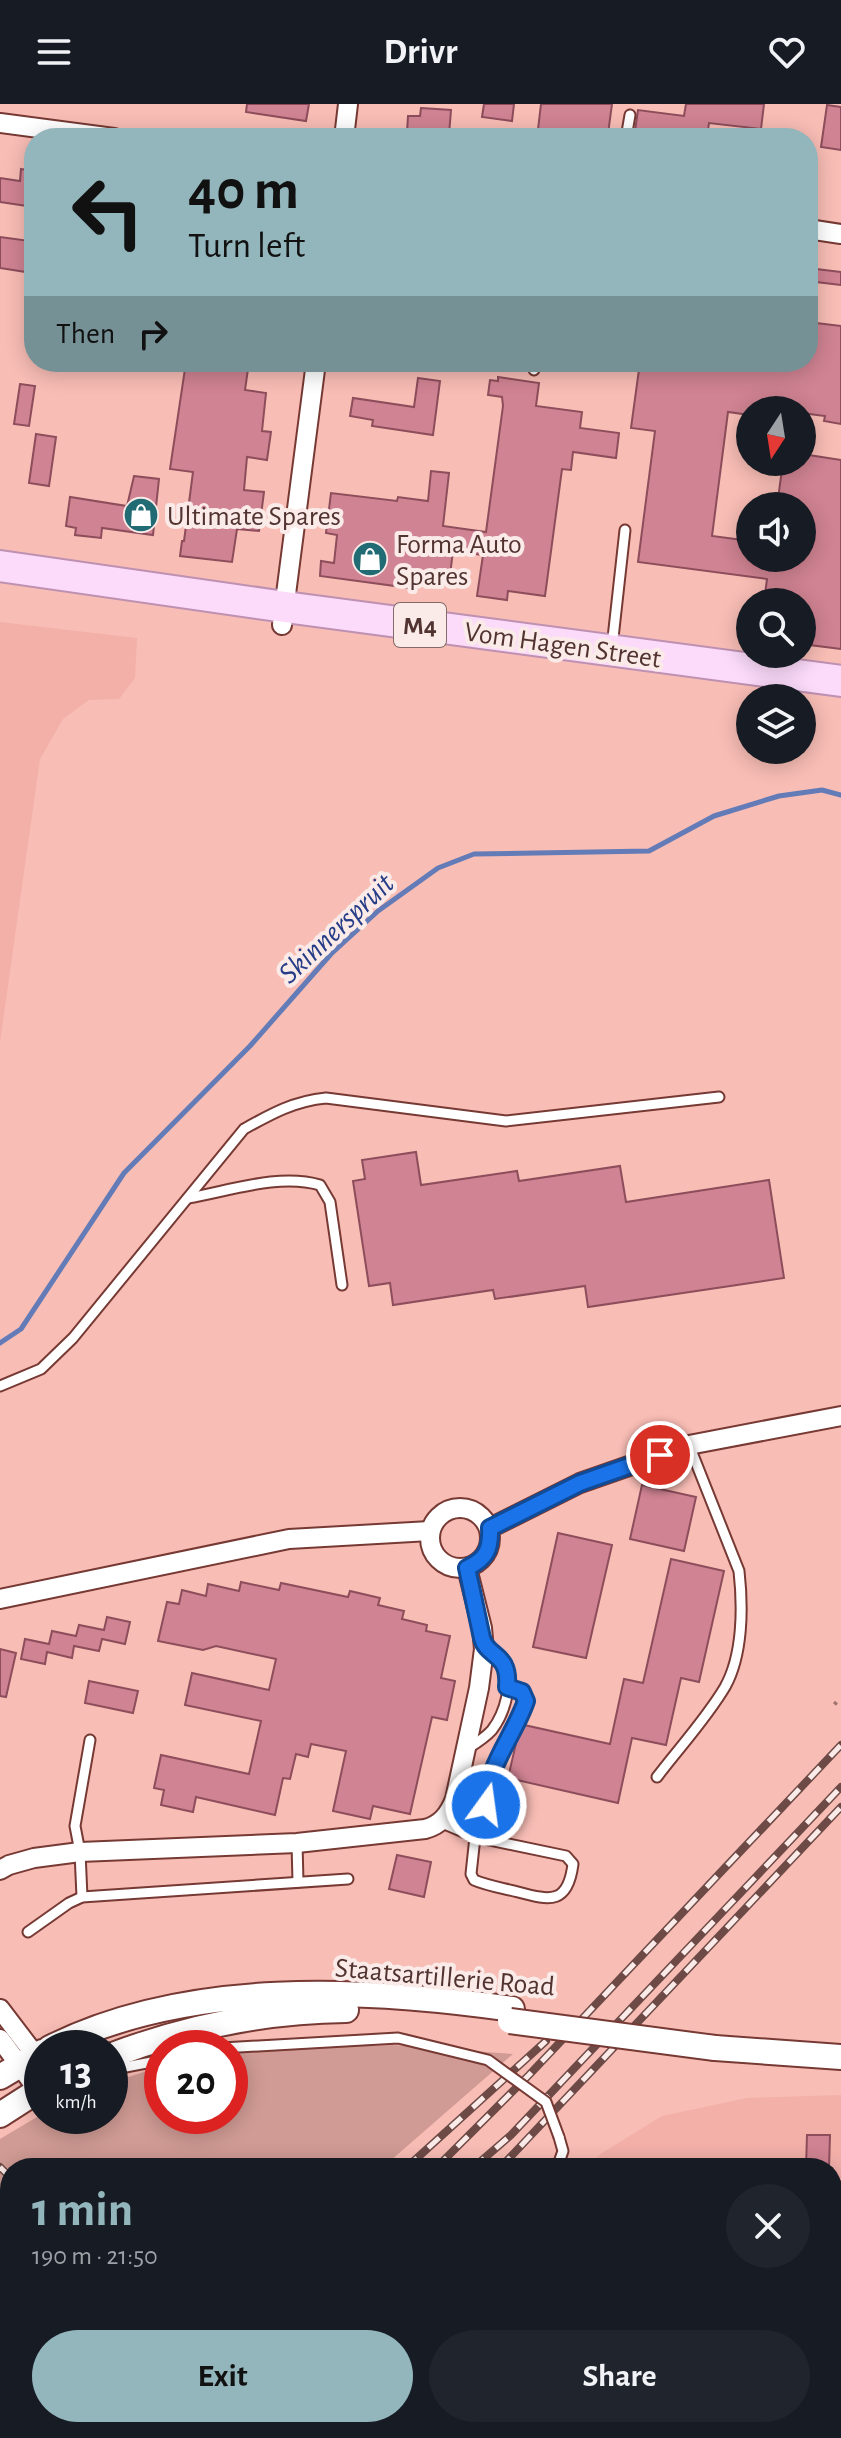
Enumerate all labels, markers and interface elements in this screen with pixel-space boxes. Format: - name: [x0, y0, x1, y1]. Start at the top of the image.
- icon: menu: [32, 30, 76, 74]
- icon: heart: [765, 30, 809, 74]
- text: Drivr: [384, 34, 457, 70]
- icon: left: [56, 160, 160, 264]
- text: 40 m: [188, 163, 299, 219]
- text: Turn left: [188, 228, 305, 264]
- icon: right: [131, 312, 175, 356]
- text: Then: [56, 319, 115, 349]
- north arrow: [736, 396, 816, 476]
- map controls: [736, 396, 816, 764]
- button: sound: [736, 492, 816, 572]
- shop icon: Ultimate Spares: [122, 496, 160, 534]
- place label: Ultimate Spares: [167, 503, 341, 531]
- place label: Forma Auto Spares: [396, 531, 522, 591]
- shop icon: Forma Auto Spares: [351, 540, 389, 578]
- button: search: [736, 588, 816, 668]
- road number: M4: [394, 603, 446, 647]
- street label: Vom Hagen Street: [463, 618, 663, 674]
- button: layers: [736, 684, 816, 764]
- water label: Skinnerspruit: [273, 868, 400, 989]
- pin: [626, 1421, 694, 1489]
- icon: arrive: [638, 1433, 682, 1477]
- position arrow: [444, 1763, 528, 1847]
- street label: Staatsartillerie Road: [334, 1954, 556, 2002]
- speed limit sign: 20: [144, 2030, 248, 2134]
- text: 13: [60, 2052, 92, 2092]
- text: km/h: [55, 2092, 97, 2112]
- button: close: [726, 2184, 810, 2268]
- text: 1 min: [32, 2187, 133, 2235]
- text: 190 m · 21:50: [32, 2243, 158, 2269]
- button: Exit: [32, 2330, 413, 2422]
- button: Share: [429, 2330, 810, 2422]

